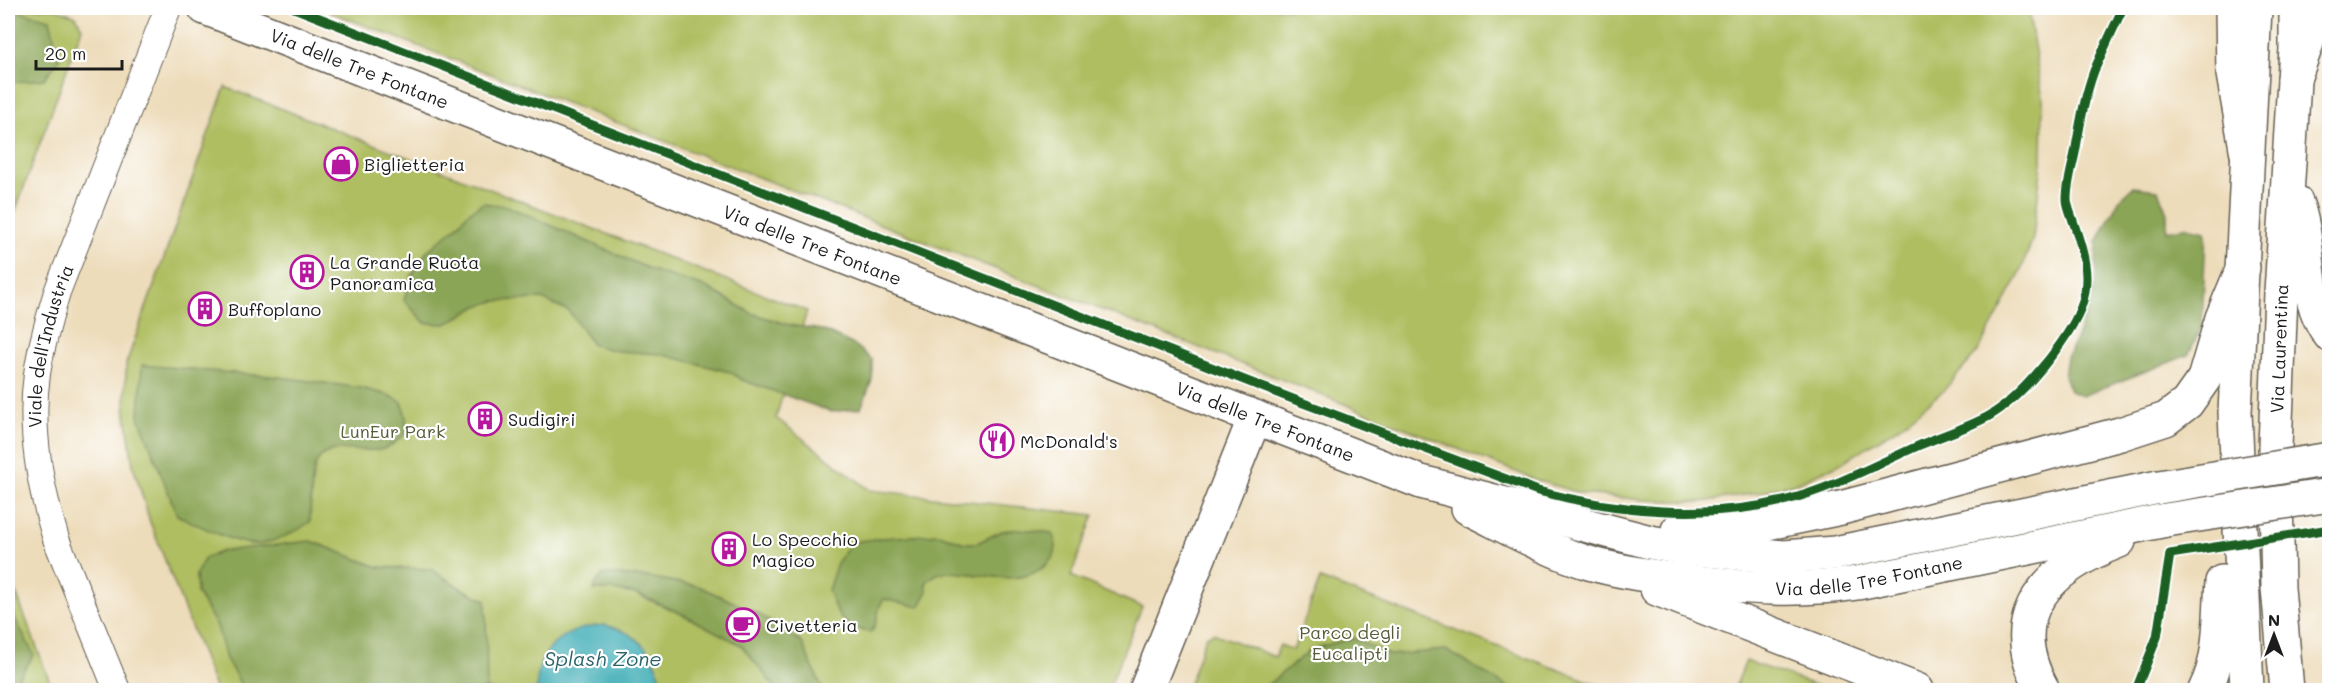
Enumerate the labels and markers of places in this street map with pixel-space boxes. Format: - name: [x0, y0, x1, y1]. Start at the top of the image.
- shop icon: Biglietteria: [323, 146, 359, 182]
- place label: Biglietteria: [364, 152, 465, 176]
- place label: La Grande Ruota Panoramica: [330, 250, 480, 295]
- building icon: La Grande Ruota Panoramica: [289, 254, 325, 290]
- building icon: Buffoplano: [187, 291, 223, 327]
- place label: Buffoplano: [228, 297, 322, 321]
- building icon: Sudigiri: [467, 401, 503, 437]
- place label: Sudigiri: [508, 407, 575, 431]
- restaurant icon: McDonald's: [979, 423, 1015, 459]
- place label: McDonald's: [1020, 429, 1118, 453]
- place label: Lo Specchio Magico: [752, 527, 858, 572]
- building icon: Lo Specchio Magico: [711, 531, 747, 567]
- cafe icon: Civetteria: [725, 607, 761, 643]
- place label: Civetteria: [766, 613, 858, 637]

